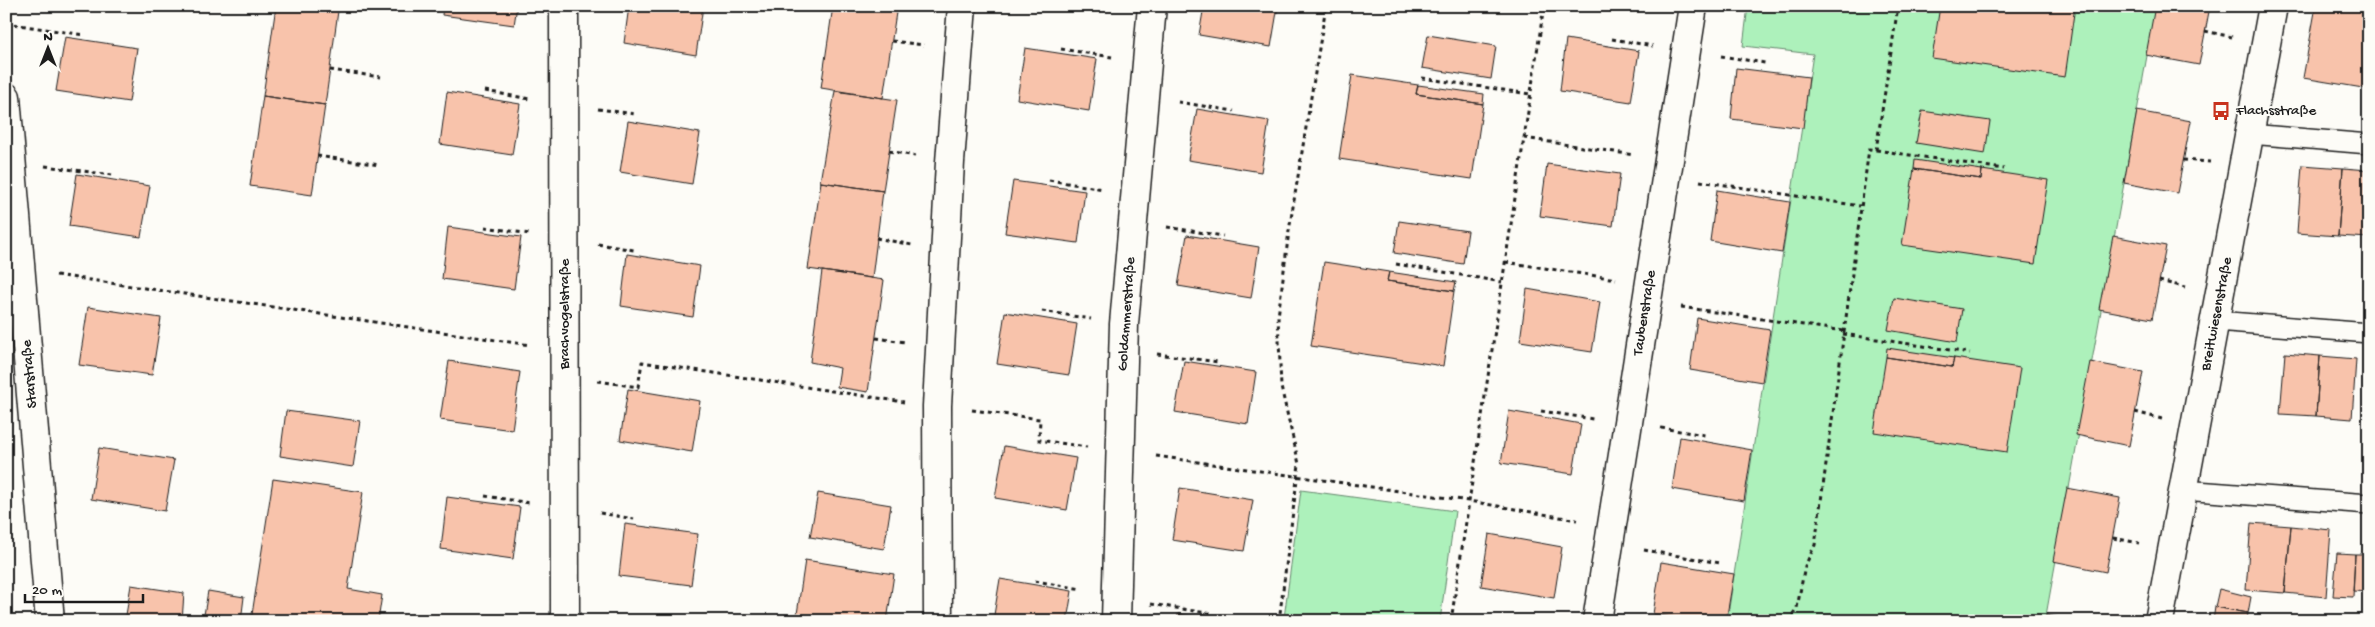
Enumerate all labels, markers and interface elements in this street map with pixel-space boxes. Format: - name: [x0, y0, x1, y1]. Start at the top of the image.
- north arrow: [22, 22, 72, 72]
- text: N: [43, 29, 53, 46]
- bus stop icon: Flachsstraße: [2210, 100, 2232, 122]
- place label: Flachsstraße: [2235, 102, 2316, 120]
- street label: Breitwiesenstraße: [2197, 255, 2237, 373]
- street label: Goldammerstraße: [1114, 256, 1140, 372]
- street label: Brachvogelstraße: [556, 258, 574, 370]
- street label: Taubenstraße: [1629, 269, 1661, 358]
- street label: Starstraße: [18, 339, 42, 409]
- scale bar: [25, 572, 142, 604]
- text: 20 m: [32, 582, 62, 600]

